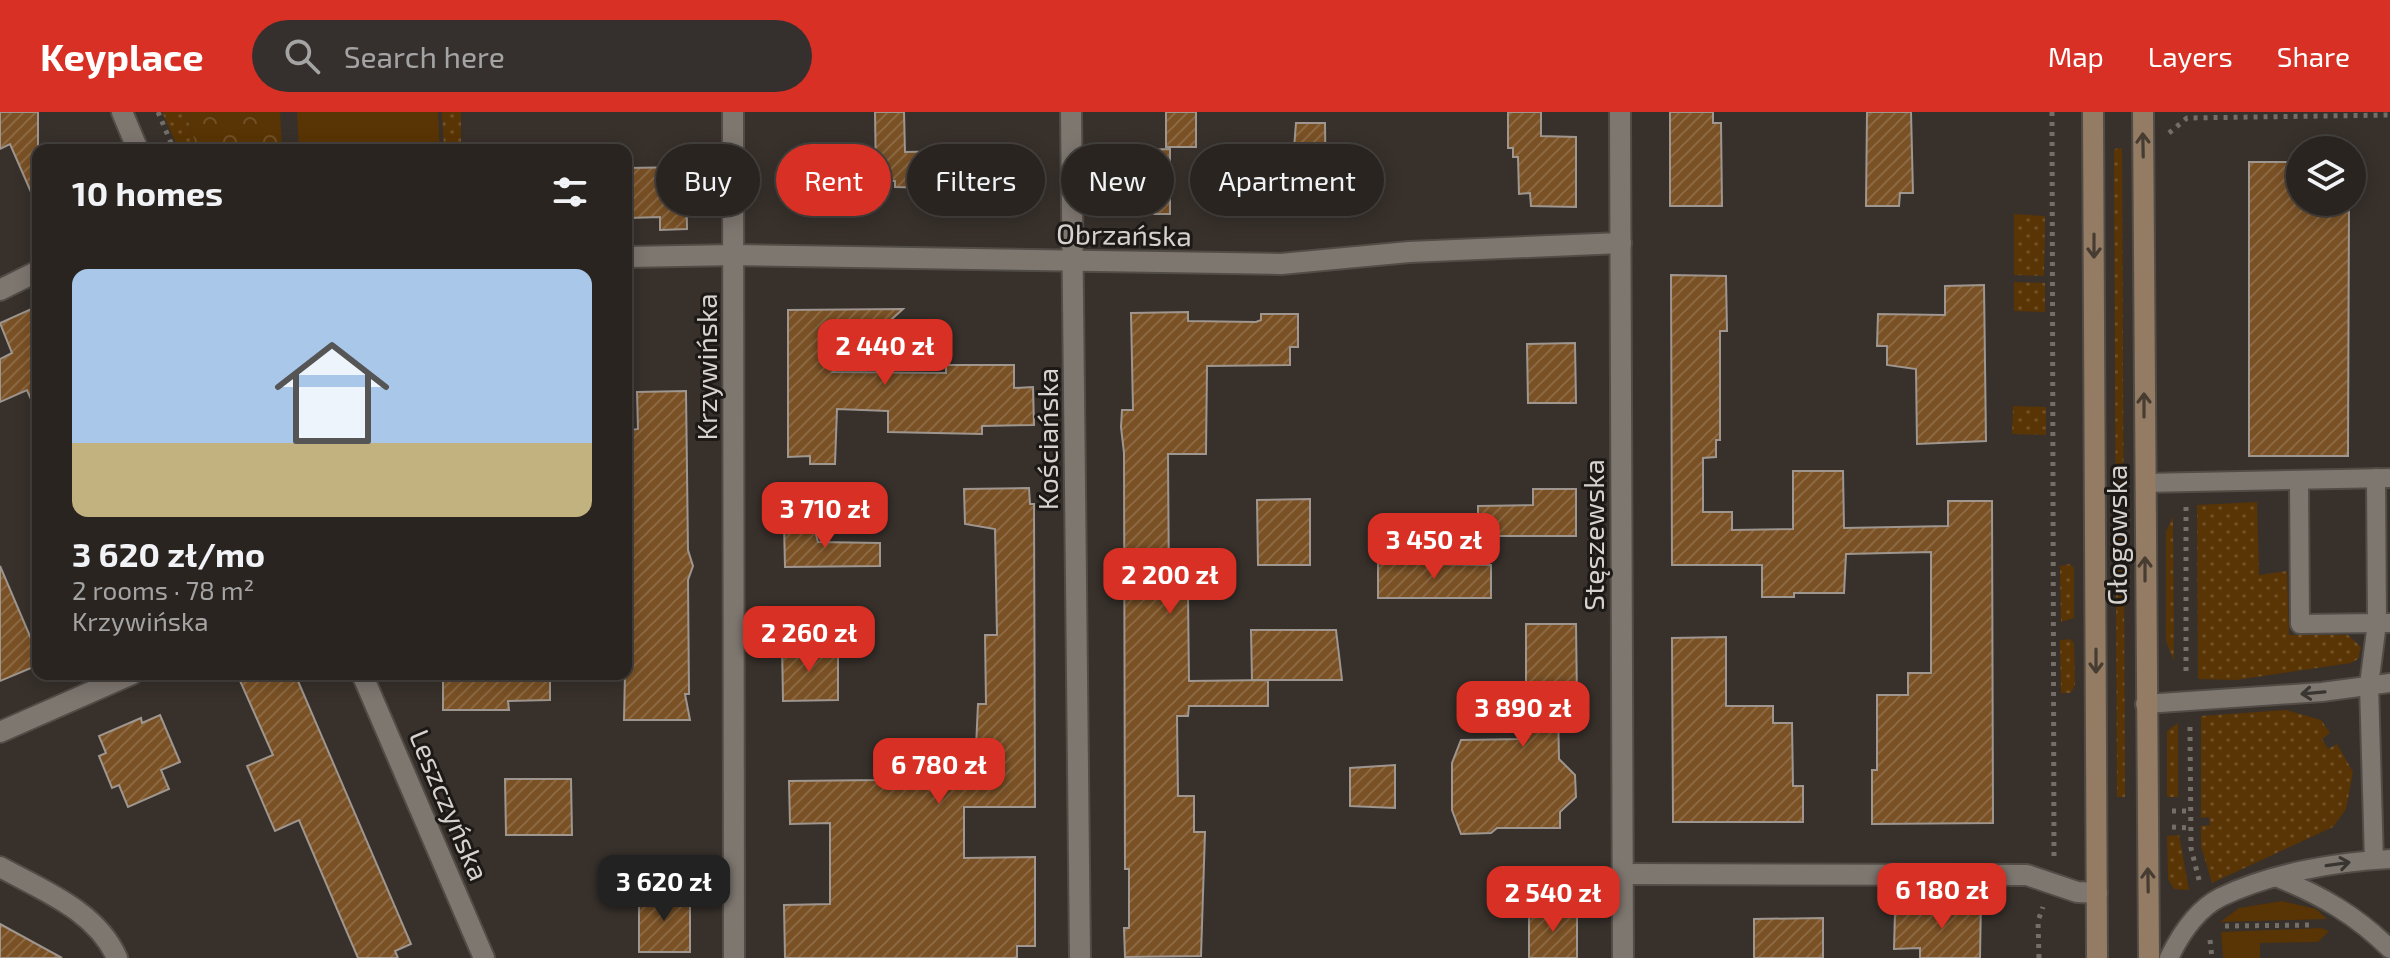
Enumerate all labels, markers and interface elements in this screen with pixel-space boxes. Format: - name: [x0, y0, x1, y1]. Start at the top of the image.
- search box: [252, 20, 812, 92]
- text: Keyplace: [40, 33, 204, 79]
- icon: search: [280, 34, 324, 78]
- text: Search here: [344, 38, 505, 74]
- text: Map: [2048, 39, 2104, 73]
- text: Layers: [2148, 39, 2233, 73]
- text: Share: [2277, 39, 2350, 73]
- one-way arrow: [2135, 132, 2151, 159]
- map controls: [2286, 136, 2366, 216]
- button: layers: [2286, 136, 2366, 216]
- chip: Buy: [656, 144, 760, 216]
- chip: Rent: [776, 144, 891, 216]
- chip: Filters: [907, 144, 1045, 216]
- chip: New: [1061, 144, 1174, 216]
- chip: Apartment: [1190, 144, 1384, 216]
- icon: filters: [548, 170, 592, 214]
- text: 10 homes: [72, 172, 223, 213]
- street label: Obrzańska: [1056, 216, 1192, 252]
- one-way arrow: [2086, 232, 2102, 259]
- street label: Krzywińska: [689, 293, 723, 441]
- pin: 2 440 zł: [802, 319, 968, 387]
- icon: home: [260, 321, 404, 465]
- text: 2 440 zł: [836, 329, 934, 360]
- street label: Kościańska: [1030, 368, 1064, 510]
- one-way arrow: [2136, 392, 2152, 419]
- street label: Stęszewska: [1576, 459, 1610, 611]
- street label: Głogowska: [2099, 465, 2133, 605]
- pin: 3 710 zł: [742, 482, 908, 550]
- text: 3 710 zł: [780, 492, 870, 523]
- pin: 3 450 zł: [1351, 513, 1517, 581]
- text: 3 450 zł: [1386, 523, 1482, 554]
- text: 3 620 zł/mo: [72, 533, 265, 574]
- pin: 2 200 zł: [1087, 548, 1253, 616]
- one-way arrow: [2137, 556, 2153, 583]
- text: 2 200 zł: [1121, 558, 1219, 589]
- text: 2 rooms · 78 m²: [72, 574, 254, 605]
- text: Krzywińska: [72, 605, 209, 636]
- pin: 2 260 zł: [726, 606, 892, 674]
- text: 2 260 zł: [761, 616, 857, 647]
- one-way arrow: [2088, 647, 2104, 674]
- pin: 3 890 zł: [1440, 681, 1606, 749]
- one-way arrow: [2300, 686, 2327, 701]
- text: 3 890 zł: [1475, 691, 1571, 722]
- street label: Leszczyńska: [403, 724, 497, 885]
- pin: 6 780 zł: [856, 738, 1022, 806]
- text: 6 780 zł: [891, 748, 987, 779]
- pin: 3 620 zł: [581, 855, 747, 923]
- one-way arrow: [2325, 856, 2351, 871]
- pin: 6 180 zł: [1859, 863, 2025, 931]
- text: 3 620 zł: [616, 865, 712, 896]
- pin: 2 540 zł: [1470, 866, 1636, 934]
- one-way arrow: [2140, 867, 2155, 894]
- text: 6 180 zł: [1895, 873, 1989, 904]
- text: 2 540 zł: [1505, 876, 1601, 907]

